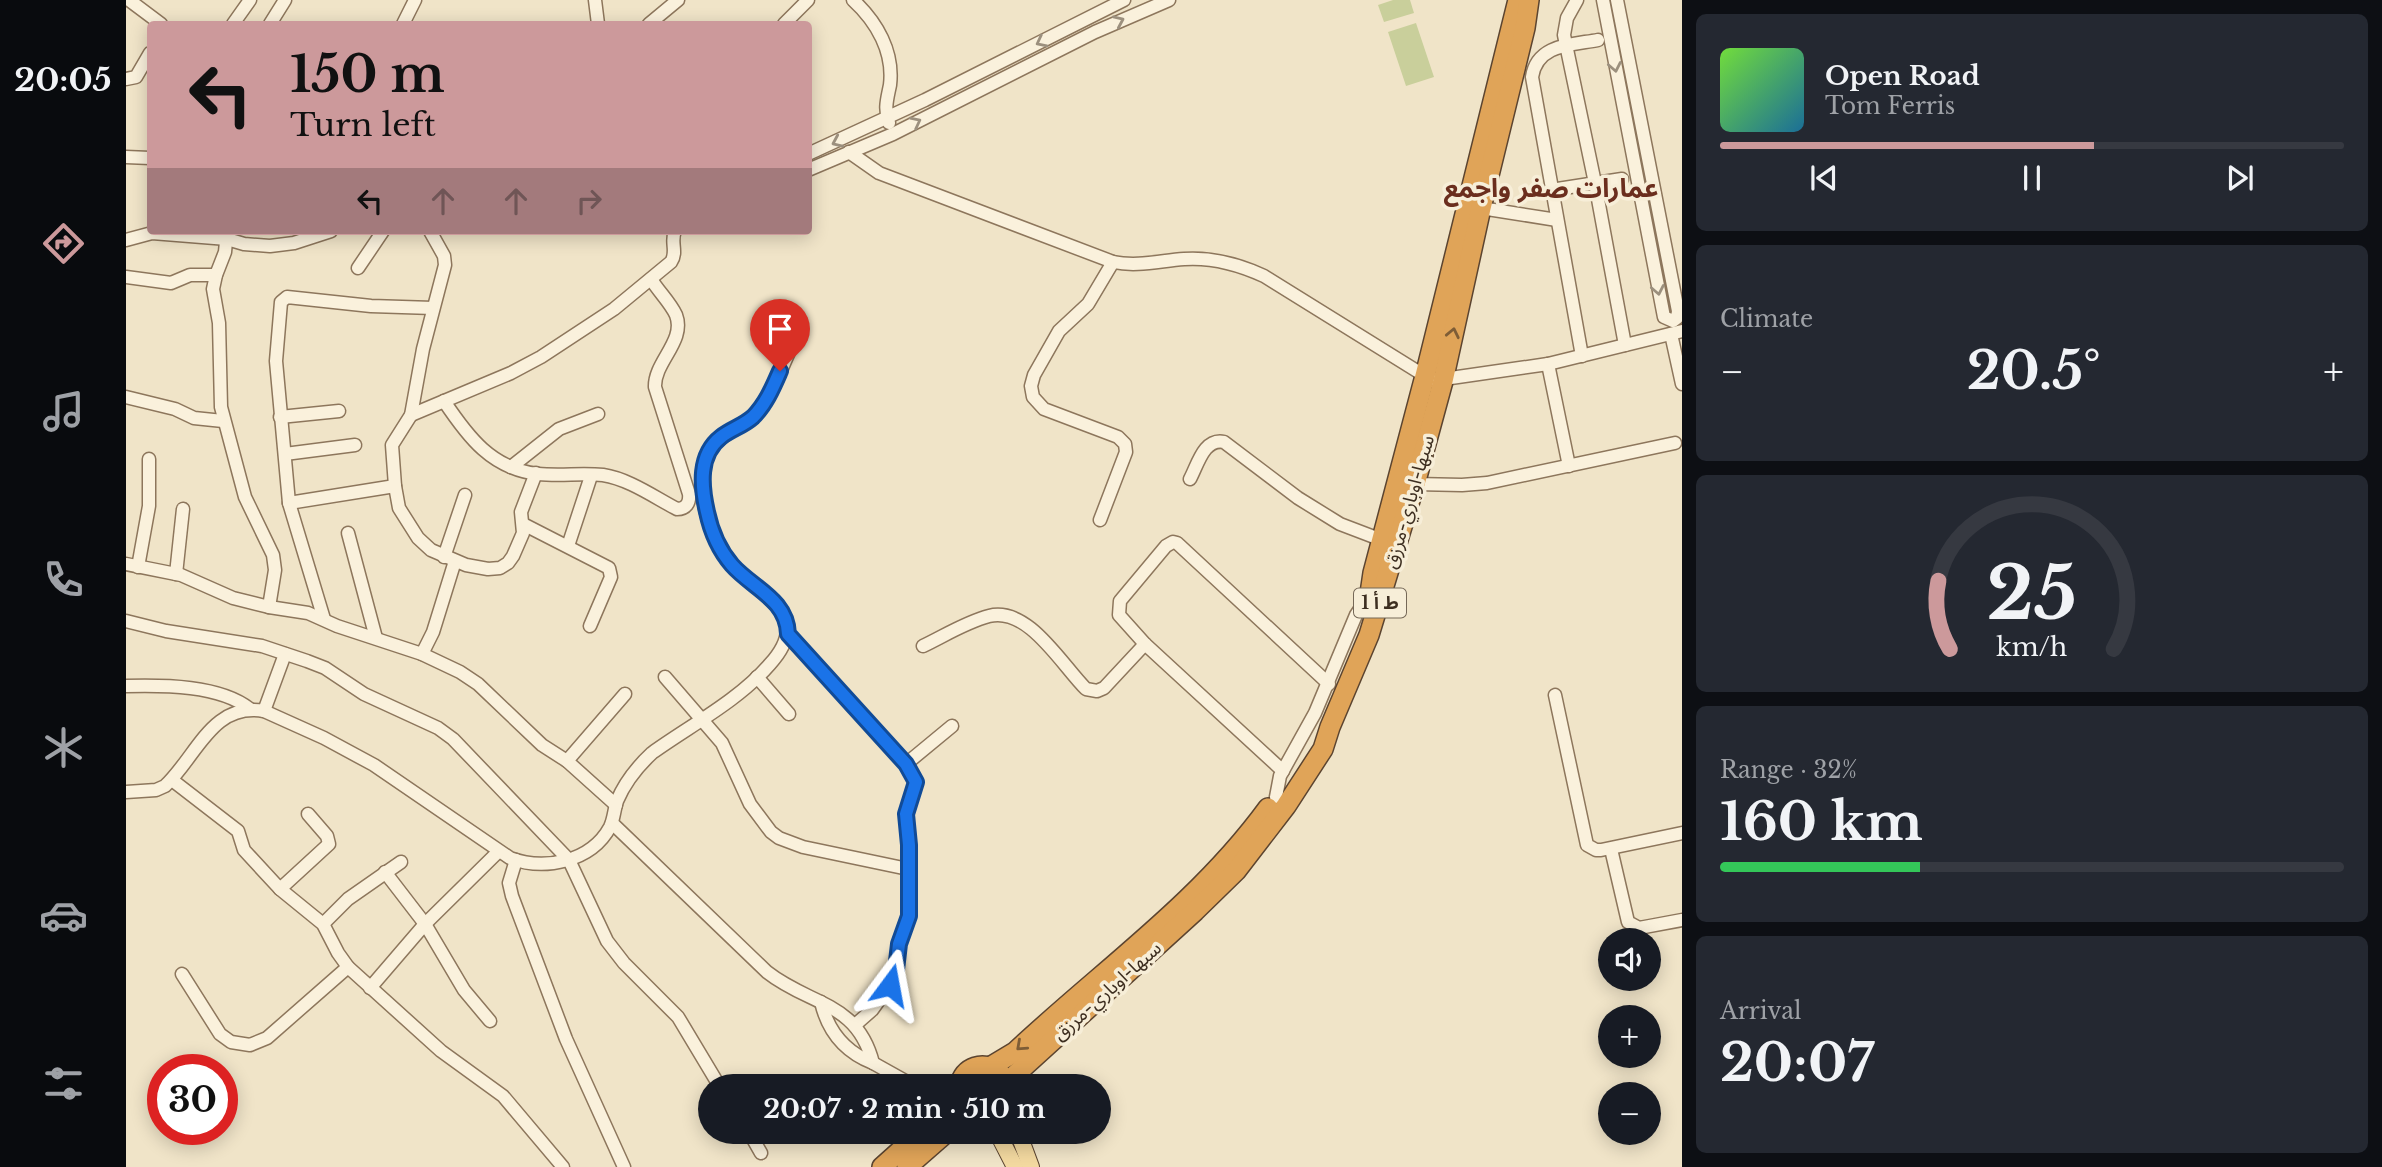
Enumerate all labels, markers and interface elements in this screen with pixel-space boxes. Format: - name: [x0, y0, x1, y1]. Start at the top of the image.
- one-way arrow: [1112, 15, 1125, 29]
- one-way arrow: [1036, 33, 1048, 47]
- text: 150 m: [290, 44, 445, 105]
- icon: left: [175, 49, 266, 140]
- text: 20:05: [14, 60, 112, 100]
- text: Open Road: [1825, 60, 1980, 92]
- one-way arrow: [1607, 61, 1622, 73]
- text: Tom Ferris: [1825, 92, 1955, 120]
- text: Turn left: [290, 105, 436, 145]
- one-way arrow: [909, 117, 921, 131]
- one-way arrow: [831, 134, 844, 148]
- icon: previous: [1805, 159, 1843, 197]
- icon: pause: [2013, 159, 2051, 197]
- icon: next: [2221, 159, 2259, 197]
- district label: عمارات صفر واجمع: [1444, 172, 1658, 207]
- icon: left: [351, 182, 389, 220]
- icon: ahead: [424, 182, 462, 220]
- icon: ahead: [497, 182, 535, 220]
- icon: right: [570, 182, 608, 220]
- icon: directions: [39, 219, 88, 268]
- one-way arrow: [1650, 284, 1665, 296]
- pin: [750, 299, 810, 371]
- text: Climate: [1720, 305, 1813, 333]
- icon: arrive: [761, 310, 799, 348]
- one-way arrow: [1445, 327, 1460, 339]
- text: 20.5°: [1967, 339, 2101, 403]
- text: −: [1720, 348, 1744, 395]
- text: +: [2323, 348, 2344, 395]
- icon: music: [39, 387, 88, 436]
- street label: سبها-اوباري-مرزق: [1379, 433, 1442, 572]
- text: 25: [1987, 549, 2077, 640]
- icon: phone: [39, 555, 88, 604]
- road number: ط أ 1: [1354, 588, 1406, 618]
- text: km/h: [1997, 632, 2067, 663]
- icon: climate: [39, 723, 88, 772]
- text: Range · 32%: [1720, 756, 1857, 784]
- text: 160 km: [1720, 790, 1923, 854]
- icon: car: [39, 891, 88, 940]
- map controls: [1598, 928, 1661, 1145]
- button: sound: [1598, 928, 1661, 991]
- street label: سبها-اوباري-مرزق: [1048, 936, 1168, 1048]
- position arrow: [853, 948, 927, 1022]
- text: Arrival: [1720, 997, 1801, 1025]
- button: +: [1598, 1005, 1661, 1068]
- text: 20:07: [1720, 1031, 1874, 1095]
- one-way arrow: [1016, 1038, 1029, 1050]
- speed limit sign: 30: [147, 1054, 238, 1145]
- icon: filters: [39, 1059, 88, 1108]
- button: −: [1598, 1082, 1661, 1145]
- text: 20:07 · 2 min · 510 m: [763, 1093, 1046, 1125]

